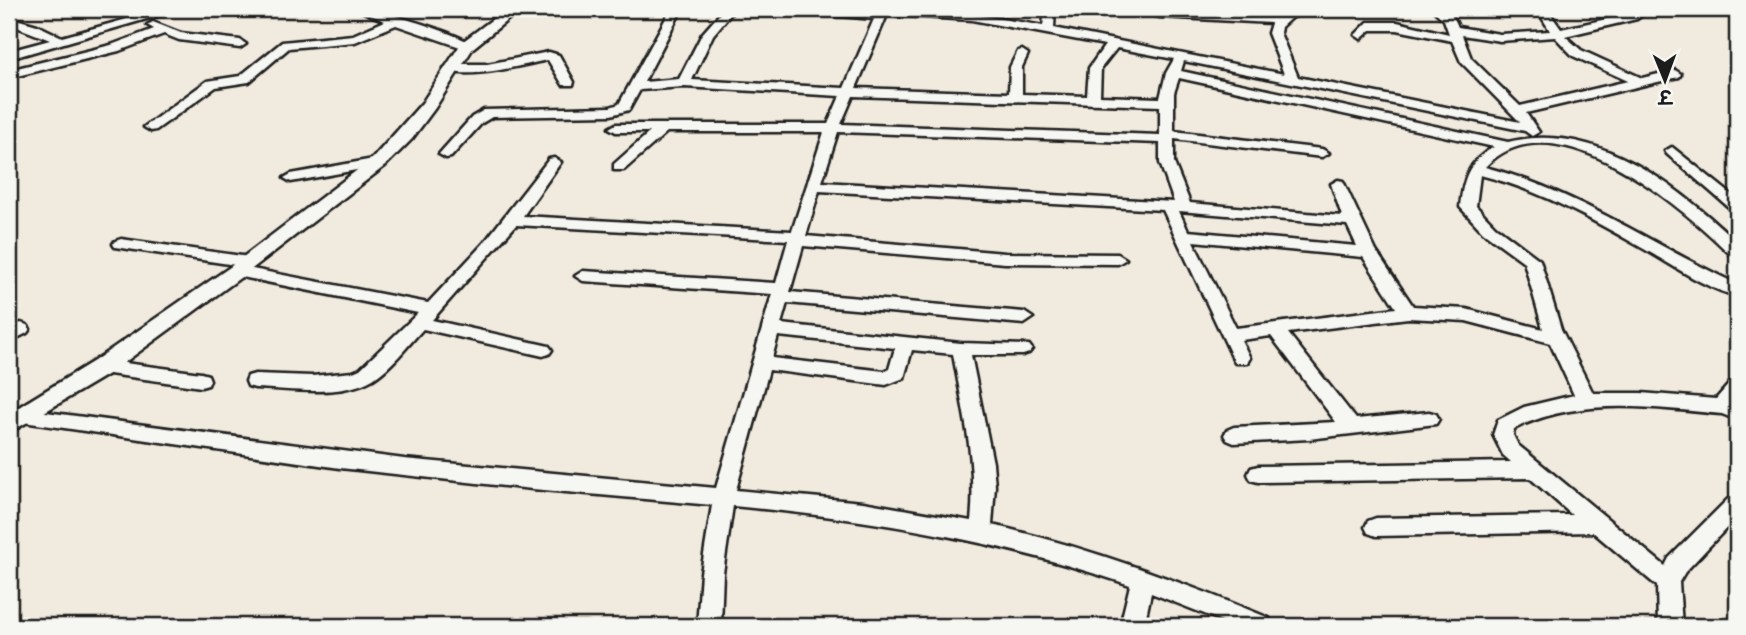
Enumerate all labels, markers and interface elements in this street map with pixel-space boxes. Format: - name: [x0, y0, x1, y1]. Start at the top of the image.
- north arrow: [1630, 46, 1700, 116]
- text: उ: [1656, 84, 1674, 112]

